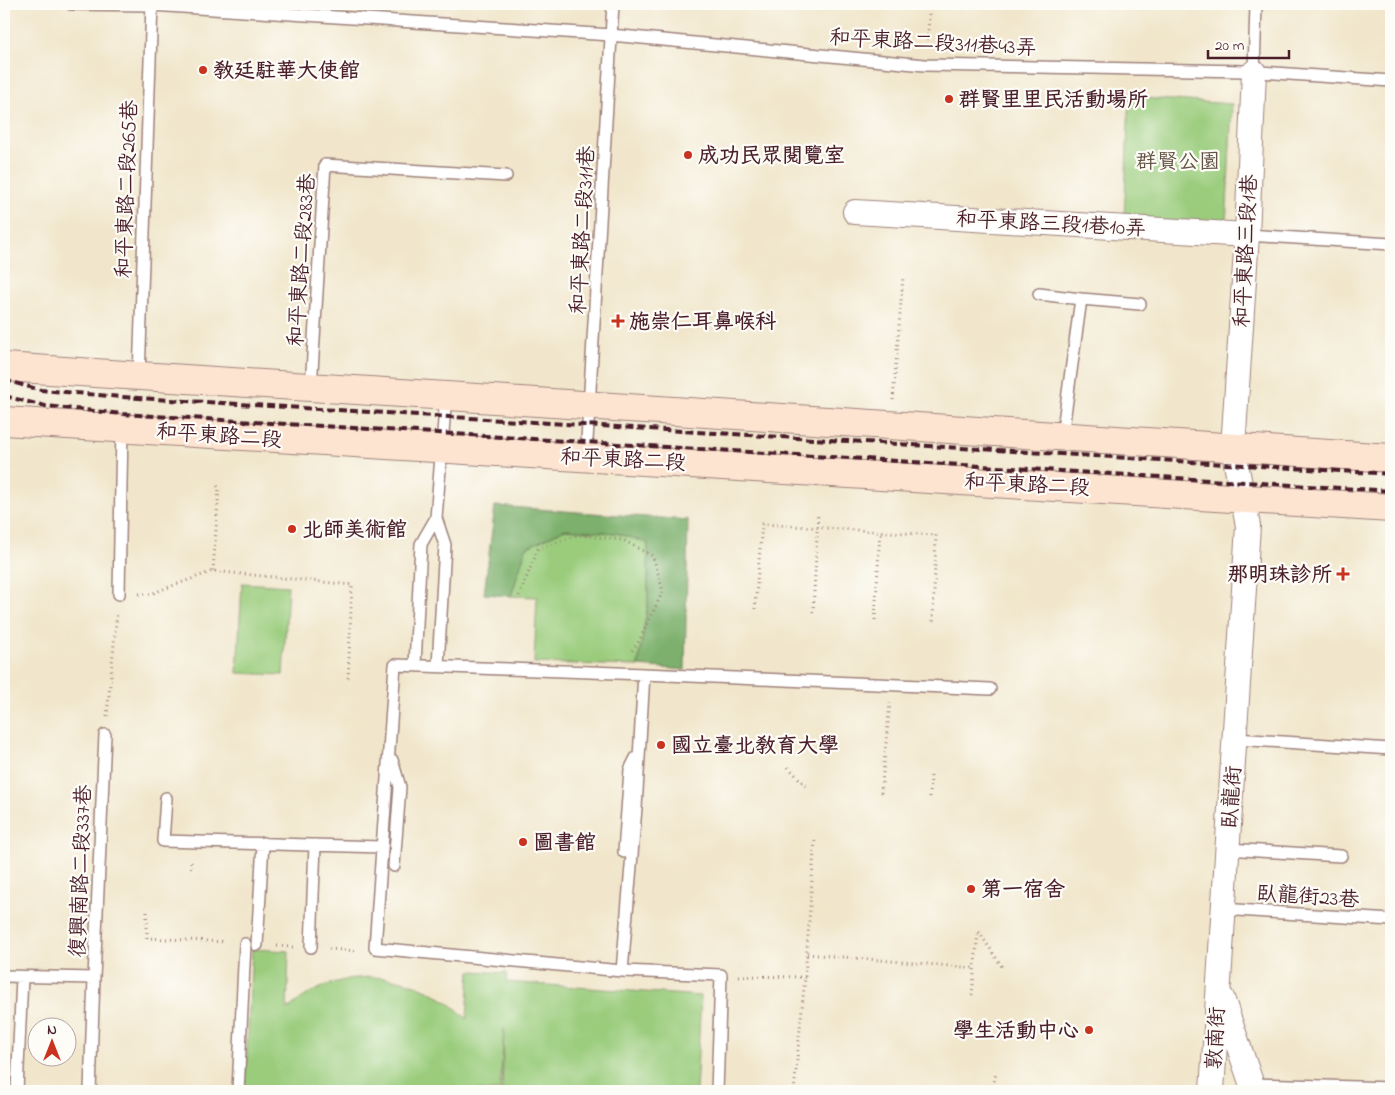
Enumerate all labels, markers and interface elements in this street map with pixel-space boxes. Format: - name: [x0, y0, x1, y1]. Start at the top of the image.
- street label: 和平東路二段311巷43弄: [829, 24, 1037, 64]
- scale bar: [1208, 28, 1289, 60]
- text: 20 m: [1215, 35, 1245, 57]
- place label: 教廷駐華大使館: [213, 57, 360, 87]
- marker: 教廷駐華大使館: [197, 64, 209, 76]
- place label: 群賢里里民活動場所: [959, 86, 1148, 116]
- marker: 群賢里里民活動場所: [943, 93, 955, 105]
- street label: 和平東路二段265巷: [110, 99, 146, 279]
- place label: 成功民眾閱覽室: [698, 142, 845, 172]
- street label: 和平東路二段311巷: [565, 145, 603, 315]
- park label: 群賢公園: [1136, 148, 1220, 178]
- marker: 成功民眾閱覽室: [682, 149, 694, 161]
- street label: 和平東路二段283巷: [282, 172, 324, 348]
- street label: 和平東路三段1巷: [1228, 174, 1266, 329]
- street label: 和平東路三段1巷10弄: [955, 205, 1147, 245]
- place label: 施崇仁耳鼻喉科: [629, 308, 777, 338]
- marker: 施崇仁耳鼻喉科: [611, 314, 625, 328]
- street label: 和平東路二段: [155, 418, 283, 456]
- street label: 和平東路二段: [559, 443, 687, 479]
- street label: 和平東路二段: [963, 468, 1091, 504]
- place label: 北師美術館: [302, 516, 407, 546]
- marker: 北師美術館: [286, 523, 298, 535]
- place label: 那明珠診所: [1227, 561, 1332, 591]
- marker: 那明珠診所: [1336, 567, 1350, 581]
- place label: 國立臺北教育大學: [671, 732, 839, 762]
- marker: 國立臺北教育大學: [655, 739, 667, 751]
- street label: 臥龍街: [1216, 765, 1250, 830]
- street label: 復興南路二段337巷: [64, 784, 100, 958]
- place label: 圖書館: [533, 829, 596, 859]
- marker: 圖書館: [517, 836, 529, 848]
- place label: 第一宿舍: [981, 876, 1065, 906]
- street label: 臥龍街23巷: [1255, 879, 1360, 917]
- marker: 第一宿舍: [965, 883, 977, 895]
- street label: 敦南街: [1200, 1006, 1234, 1070]
- place label: 學生活動中心: [953, 1017, 1079, 1047]
- north arrow: [28, 1018, 78, 1068]
- text: N: [47, 1020, 57, 1041]
- marker: 學生活動中心: [1083, 1024, 1095, 1036]

